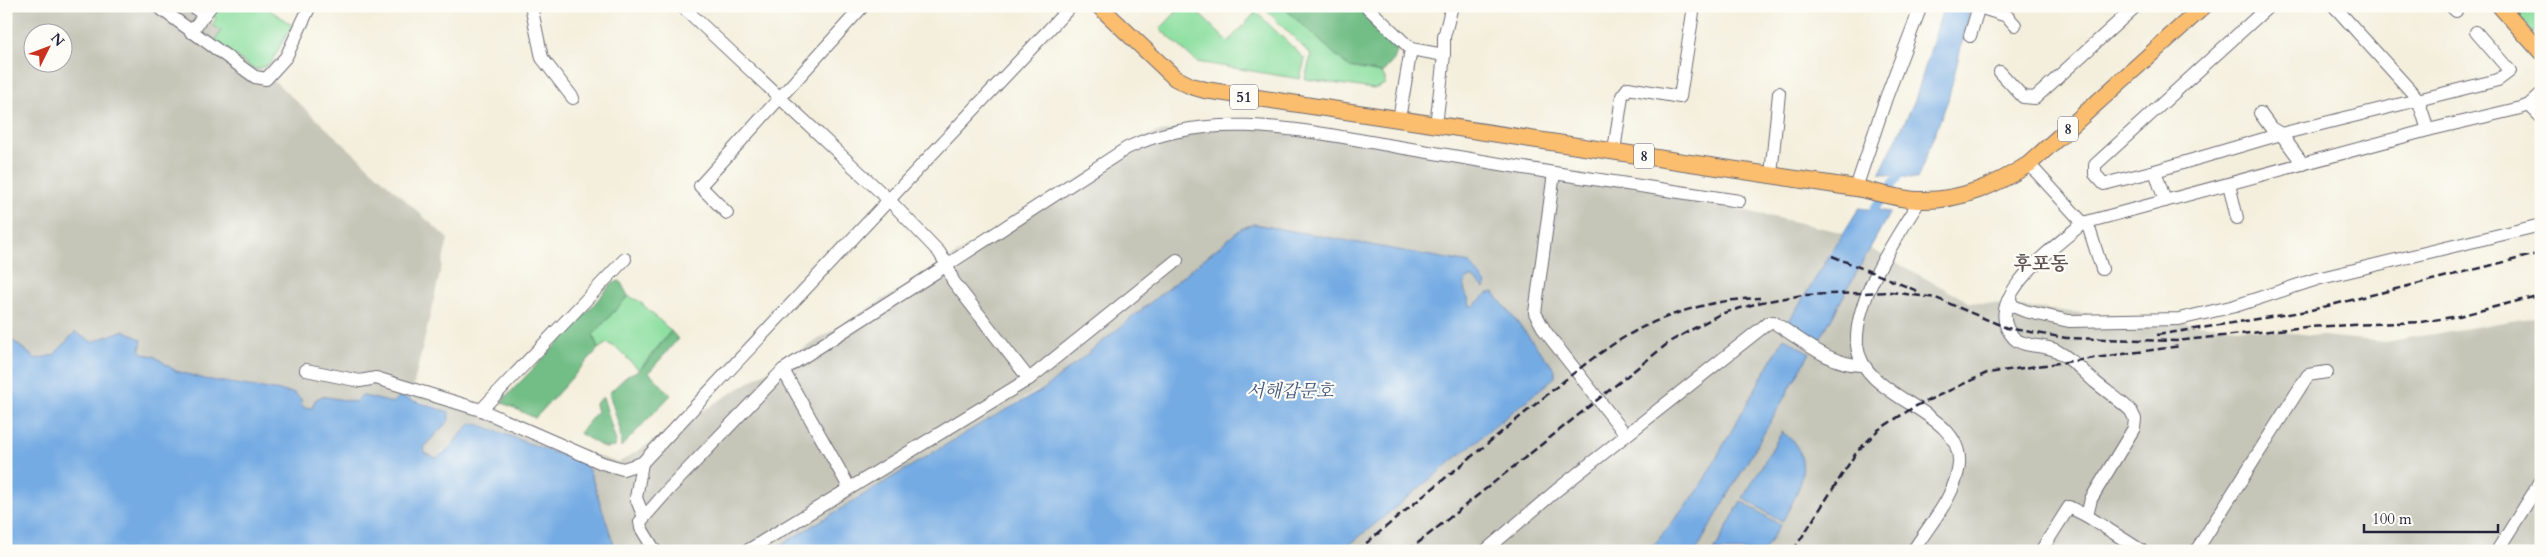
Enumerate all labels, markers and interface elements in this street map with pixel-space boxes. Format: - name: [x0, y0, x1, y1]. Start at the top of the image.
- north arrow: [22, 22, 72, 72]
- text: N: [46, 29, 68, 51]
- road number: 51: [1230, 84, 1258, 110]
- road number: 8: [2058, 116, 2078, 142]
- road number: 8: [1634, 144, 1654, 168]
- district label: 후포동: [2013, 251, 2069, 277]
- water label: 서해갑문호: [1247, 379, 1335, 404]
- scale bar: [2364, 502, 2498, 534]
- text: 100 m: [2372, 509, 2412, 529]

